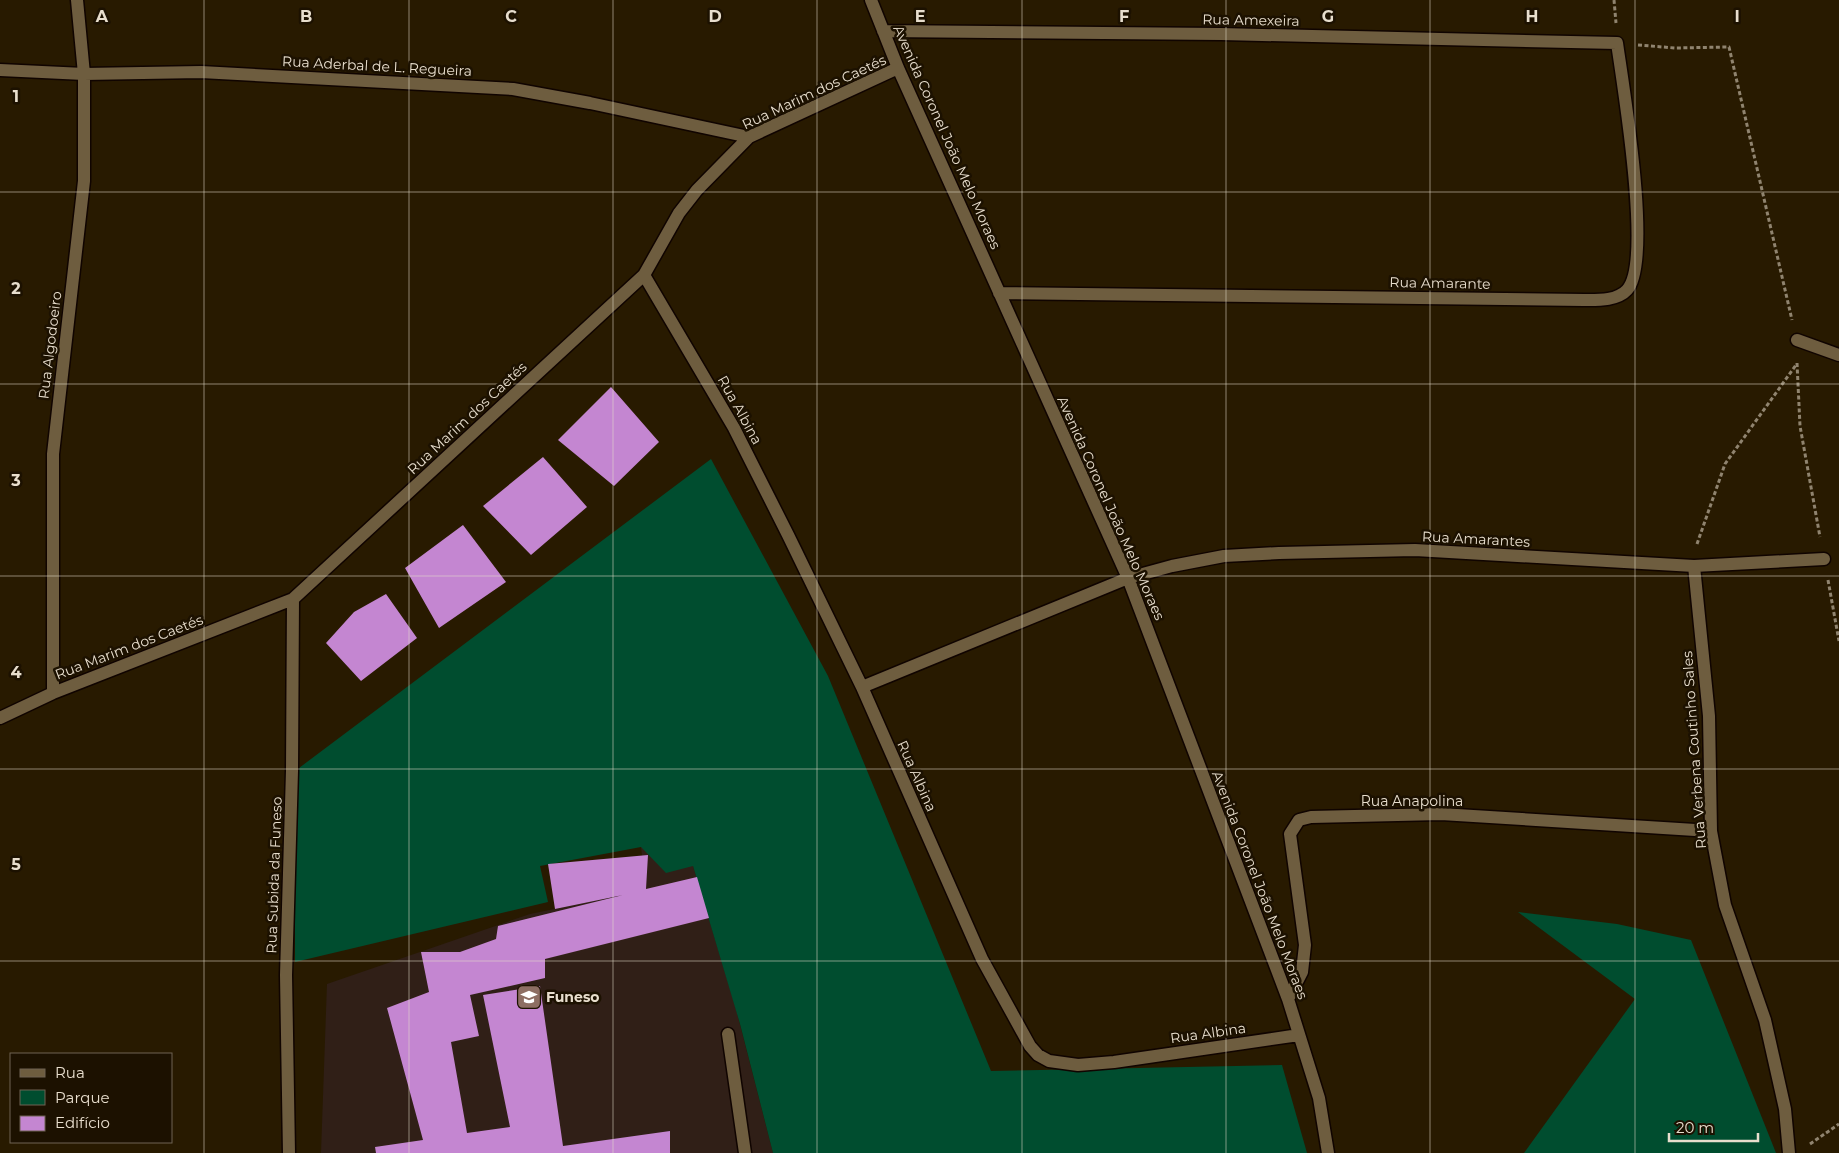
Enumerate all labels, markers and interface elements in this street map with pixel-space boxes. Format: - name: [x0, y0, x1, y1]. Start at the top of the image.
- text: A: [95, 7, 109, 26]
- text: B: [300, 7, 312, 26]
- text: C: [505, 7, 517, 26]
- text: D: [708, 7, 722, 26]
- text: E: [915, 7, 925, 26]
- text: F: [1119, 7, 1129, 26]
- text: G: [1322, 7, 1334, 26]
- text: H: [1526, 7, 1538, 26]
- text: I: [1734, 7, 1740, 26]
- street label: Rua Amexeira: [1202, 10, 1300, 30]
- street label: Avenida Coronel João Melo Moraes: [889, 22, 1005, 252]
- street label: Rua Marim dos Caetés: [739, 51, 889, 133]
- street label: Rua Aderbal de L. Regueira: [282, 52, 472, 80]
- text: 1: [13, 87, 19, 106]
- street label: Rua Amarante: [1389, 273, 1491, 293]
- text: 2: [11, 279, 21, 298]
- street label: Rua Algodoeiro: [34, 290, 66, 400]
- street label: Rua Marim dos Caetés: [403, 358, 531, 478]
- street label: Rua Albina: [714, 372, 766, 448]
- street label: Avenida Coronel João Melo Moraes: [1053, 393, 1169, 623]
- text: 3: [10, 471, 21, 490]
- street label: Rua Amarantes: [1422, 527, 1531, 551]
- street label: Rua Marim dos Caetés: [53, 610, 206, 684]
- street label: Rua Verbena Coutinho Sales: [1678, 650, 1710, 850]
- text: 4: [10, 663, 22, 682]
- street label: Rua Albina: [893, 738, 941, 814]
- street label: Avenida Coronel João Melo Moraes: [1208, 768, 1312, 1002]
- street label: Rua Anapolina: [1361, 792, 1463, 810]
- street label: Rua Subida da Funeso: [262, 796, 286, 954]
- text: 5: [11, 855, 21, 874]
- school or university icon: Funeso: [516, 984, 542, 1010]
- place label: Funeso: [546, 988, 600, 1006]
- street label: Rua Albina: [1169, 1019, 1247, 1047]
- legend: [10, 1053, 172, 1143]
- text: Rua: [55, 1063, 85, 1082]
- text: Parque: [55, 1088, 110, 1107]
- scale bar: [1669, 1110, 1758, 1142]
- text: Edifício: [55, 1113, 110, 1132]
- text: 20 m: [1676, 1118, 1714, 1137]

